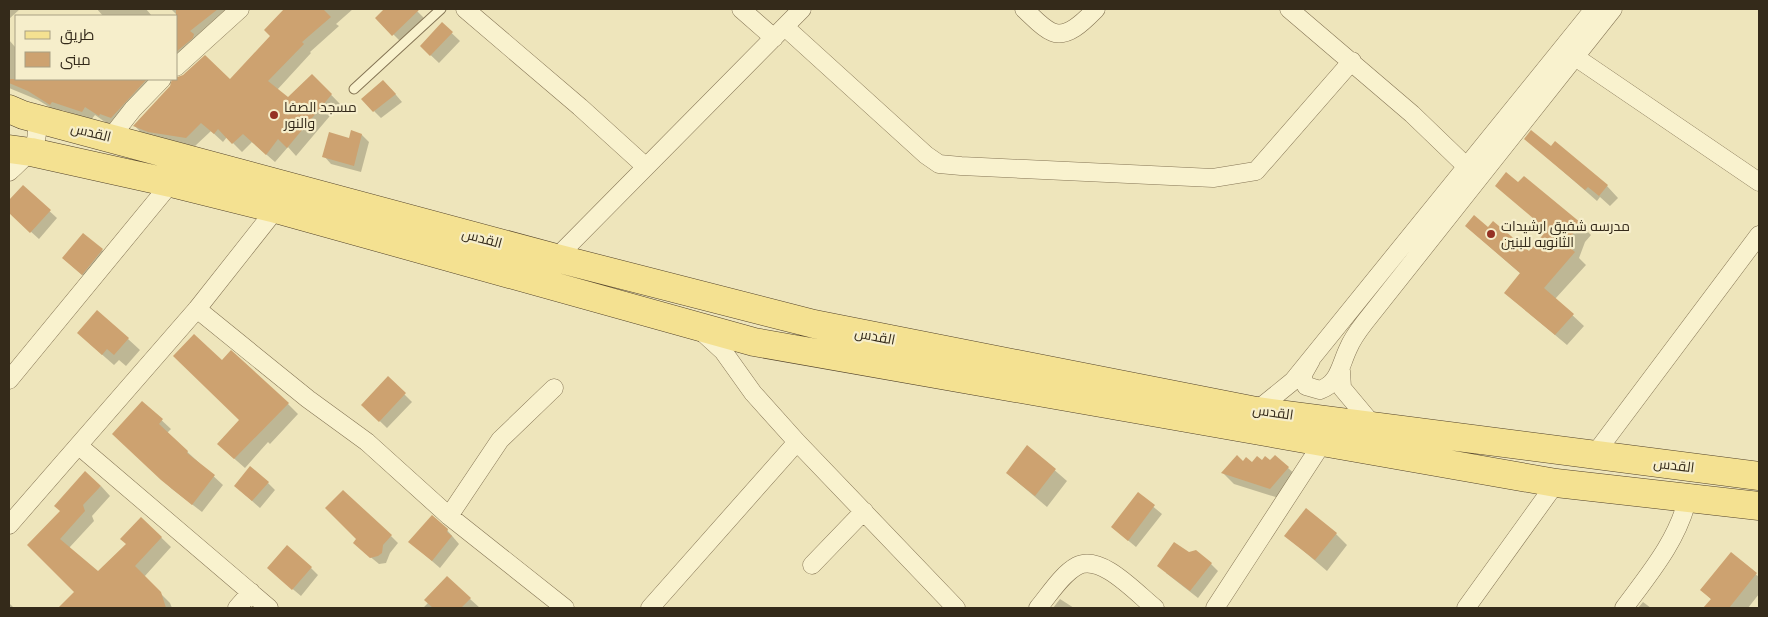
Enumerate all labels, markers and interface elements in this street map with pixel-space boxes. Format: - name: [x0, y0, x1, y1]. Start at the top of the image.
- legend: [15, 15, 178, 80]
- text: طريق: [60, 24, 94, 45]
- text: مبنى: [60, 49, 91, 70]
- place label: مسجد الصفا والنور: [283, 97, 357, 133]
- marker: مسجد الصفا والنور: [268, 109, 280, 121]
- street label: القدس: [69, 117, 113, 147]
- place label: مدرسه شفيق ارشيدات الثانويه للبنين: [1501, 216, 1630, 252]
- street label: القدس: [460, 223, 504, 253]
- marker: مدرسه شفيق ارشيدات الثانويه للبنين: [1485, 228, 1497, 240]
- street label: القدس: [853, 322, 897, 350]
- street label: القدس: [1251, 399, 1295, 425]
- street label: القدس: [1652, 453, 1696, 477]

